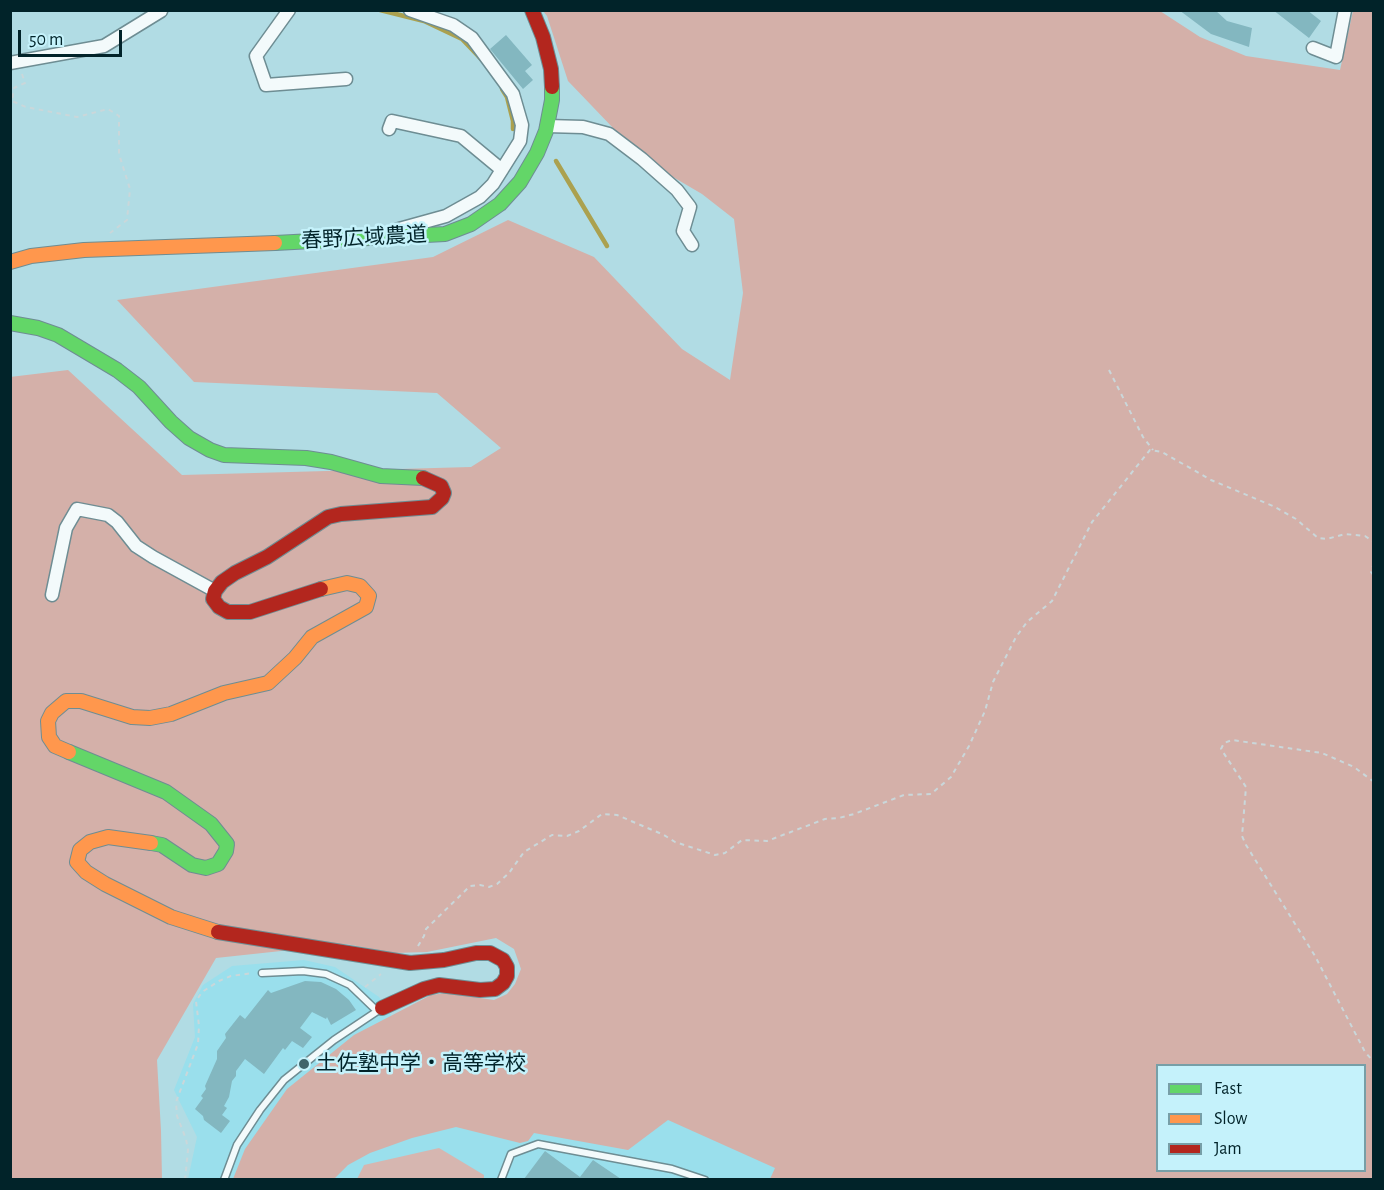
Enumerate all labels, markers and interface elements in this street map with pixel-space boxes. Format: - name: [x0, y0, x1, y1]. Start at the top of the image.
- scale bar: [21, 18, 124, 56]
- text: 50 m: [29, 31, 63, 49]
- street label: 春野広域農道: [300, 222, 428, 254]
- place label: 土佐塾中学・高等学校: [316, 1051, 526, 1077]
- marker: 土佐塾中学・高等学校: [297, 1057, 311, 1071]
- legend: [1156, 1064, 1366, 1172]
- text: Fast: [1214, 1080, 1242, 1098]
- text: Slow: [1214, 1110, 1247, 1128]
- text: Jam: [1214, 1140, 1242, 1158]

